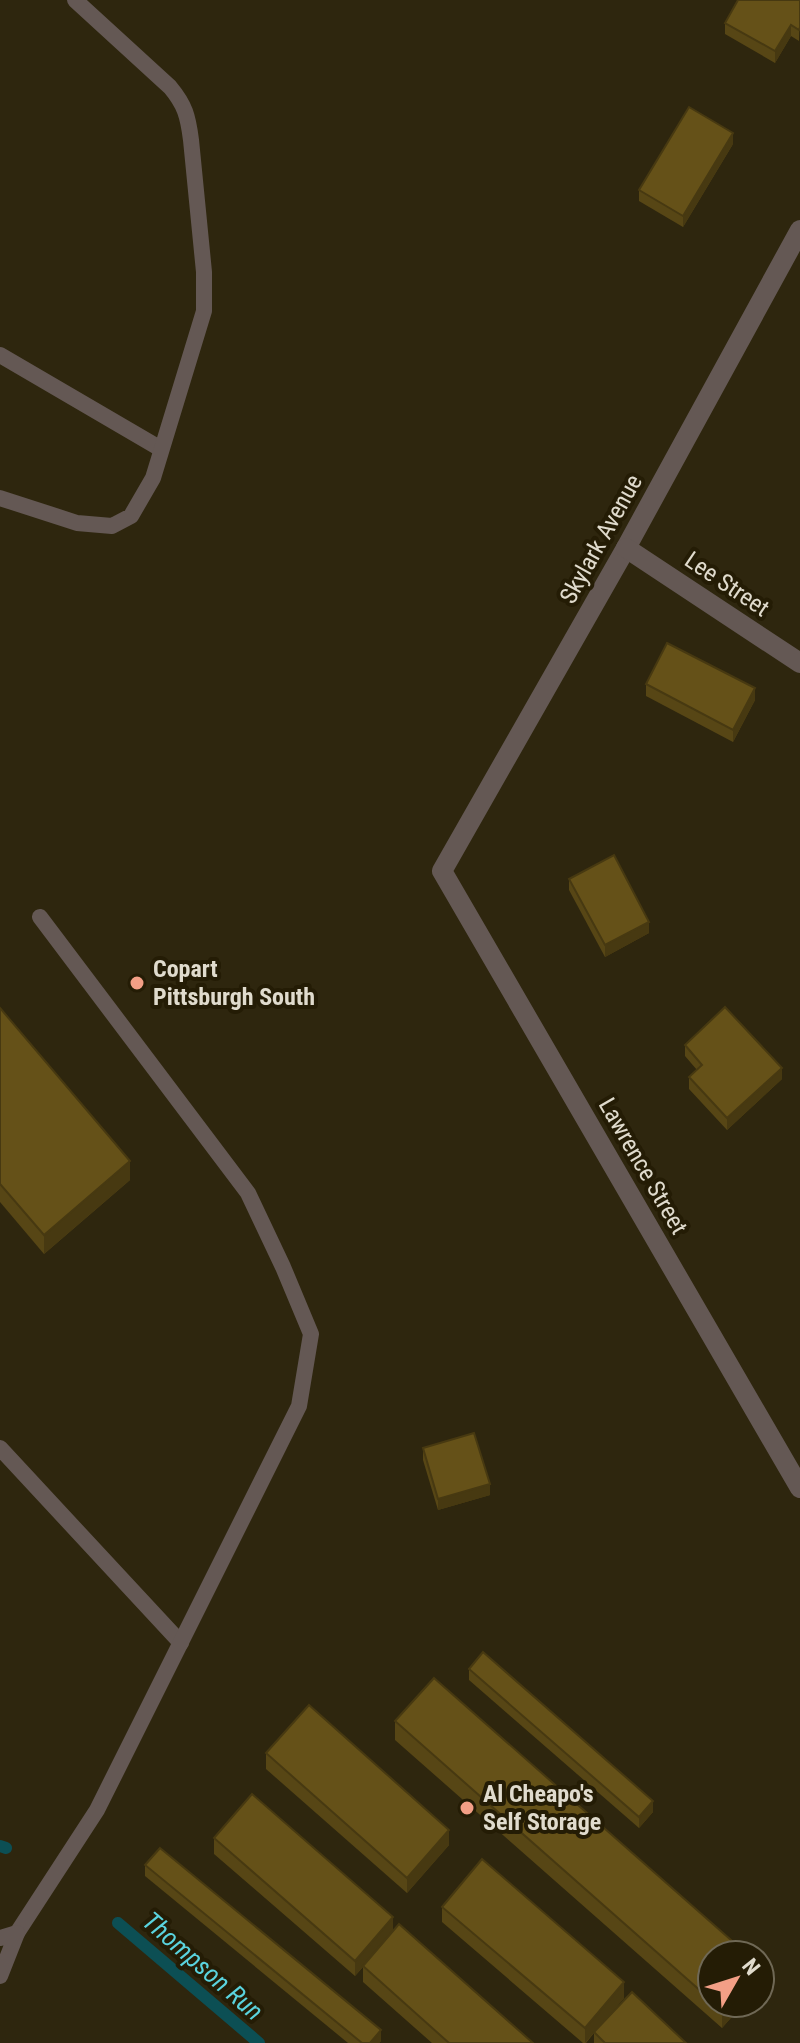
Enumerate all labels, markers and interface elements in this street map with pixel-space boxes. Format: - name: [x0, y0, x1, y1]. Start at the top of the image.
- street label: Skylark Avenue: [554, 470, 648, 608]
- street label: Lee Street: [680, 546, 774, 622]
- place label: Copart Pittsburgh South: [153, 955, 315, 1011]
- marker: Copart Pittsburgh South: [128, 974, 146, 992]
- street label: Lawrence Street: [593, 1093, 693, 1239]
- place label: Al Cheapo's Self Storage: [483, 1780, 601, 1836]
- marker: Al Cheapo's Self Storage: [458, 1799, 476, 1817]
- water label: Thompson Run: [137, 1906, 269, 2026]
- north arrow: [696, 1939, 776, 2019]
- text: N: [737, 1954, 765, 1980]

